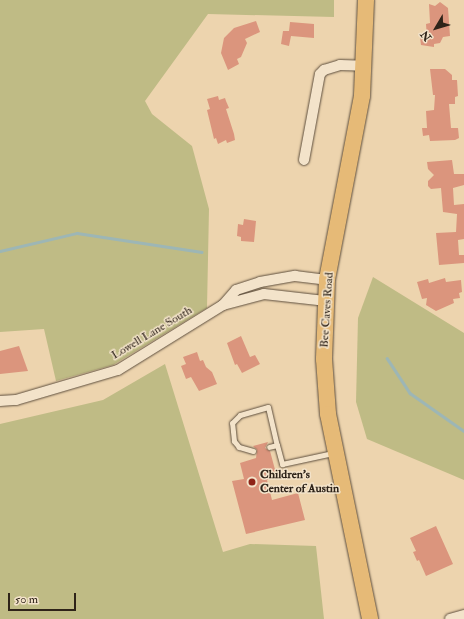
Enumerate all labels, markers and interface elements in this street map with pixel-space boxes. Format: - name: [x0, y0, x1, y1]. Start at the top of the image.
- north arrow: [416, 8, 456, 48]
- text: N: [418, 28, 434, 44]
- street label: Bee Caves Road: [317, 272, 337, 348]
- street label: Lowell Lane South: [109, 303, 195, 363]
- place label: Children's Center of Austin: [260, 468, 339, 496]
- marker: Children's Center of Austin: [247, 477, 257, 487]
- scale bar: [10, 585, 78, 611]
- text: 50 m: [15, 592, 38, 607]

